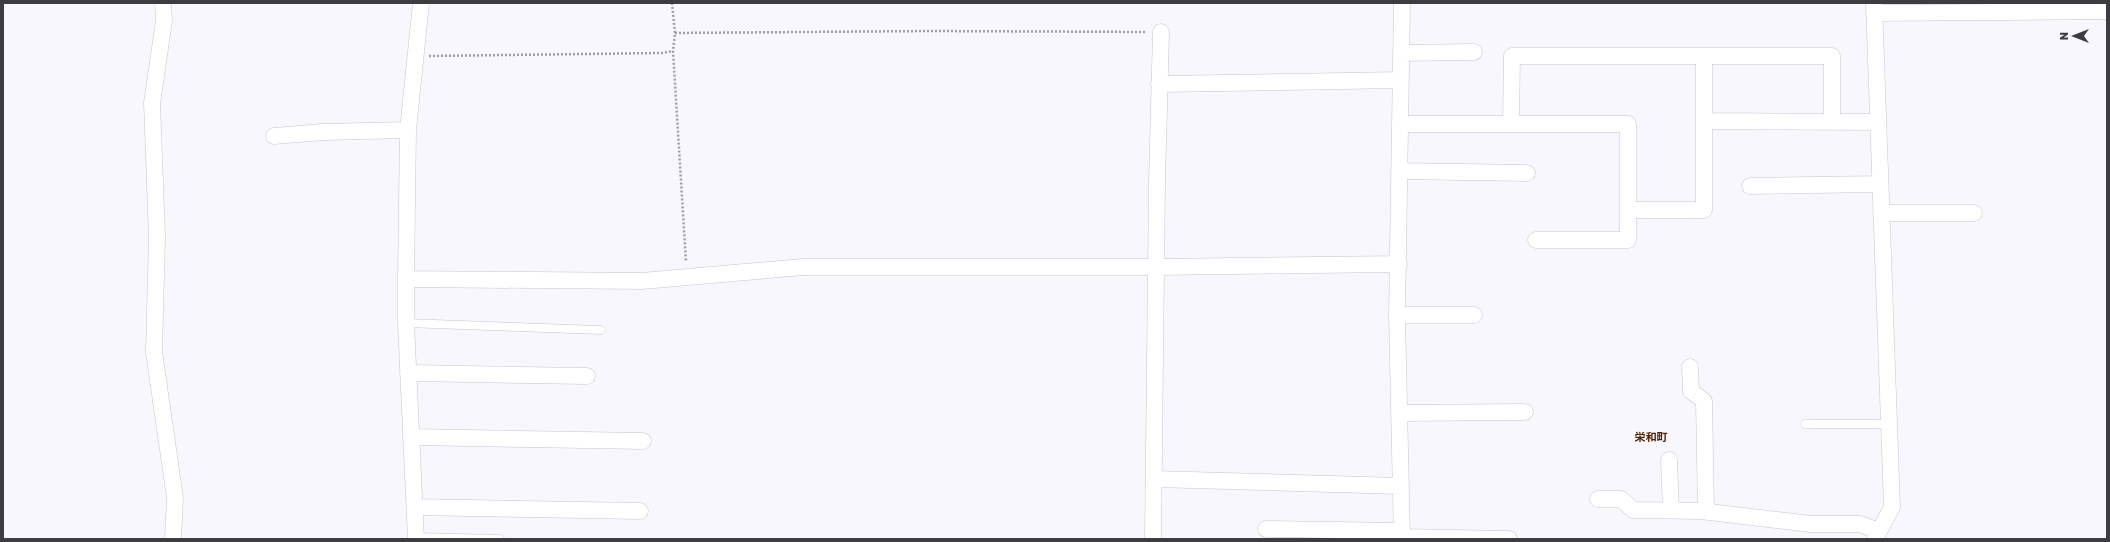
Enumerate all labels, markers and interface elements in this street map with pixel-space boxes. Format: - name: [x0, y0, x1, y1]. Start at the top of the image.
- north arrow: [2054, 16, 2094, 56]
- text: N: [2057, 32, 2070, 40]
- district label: 栄和町: [1635, 430, 1668, 443]

